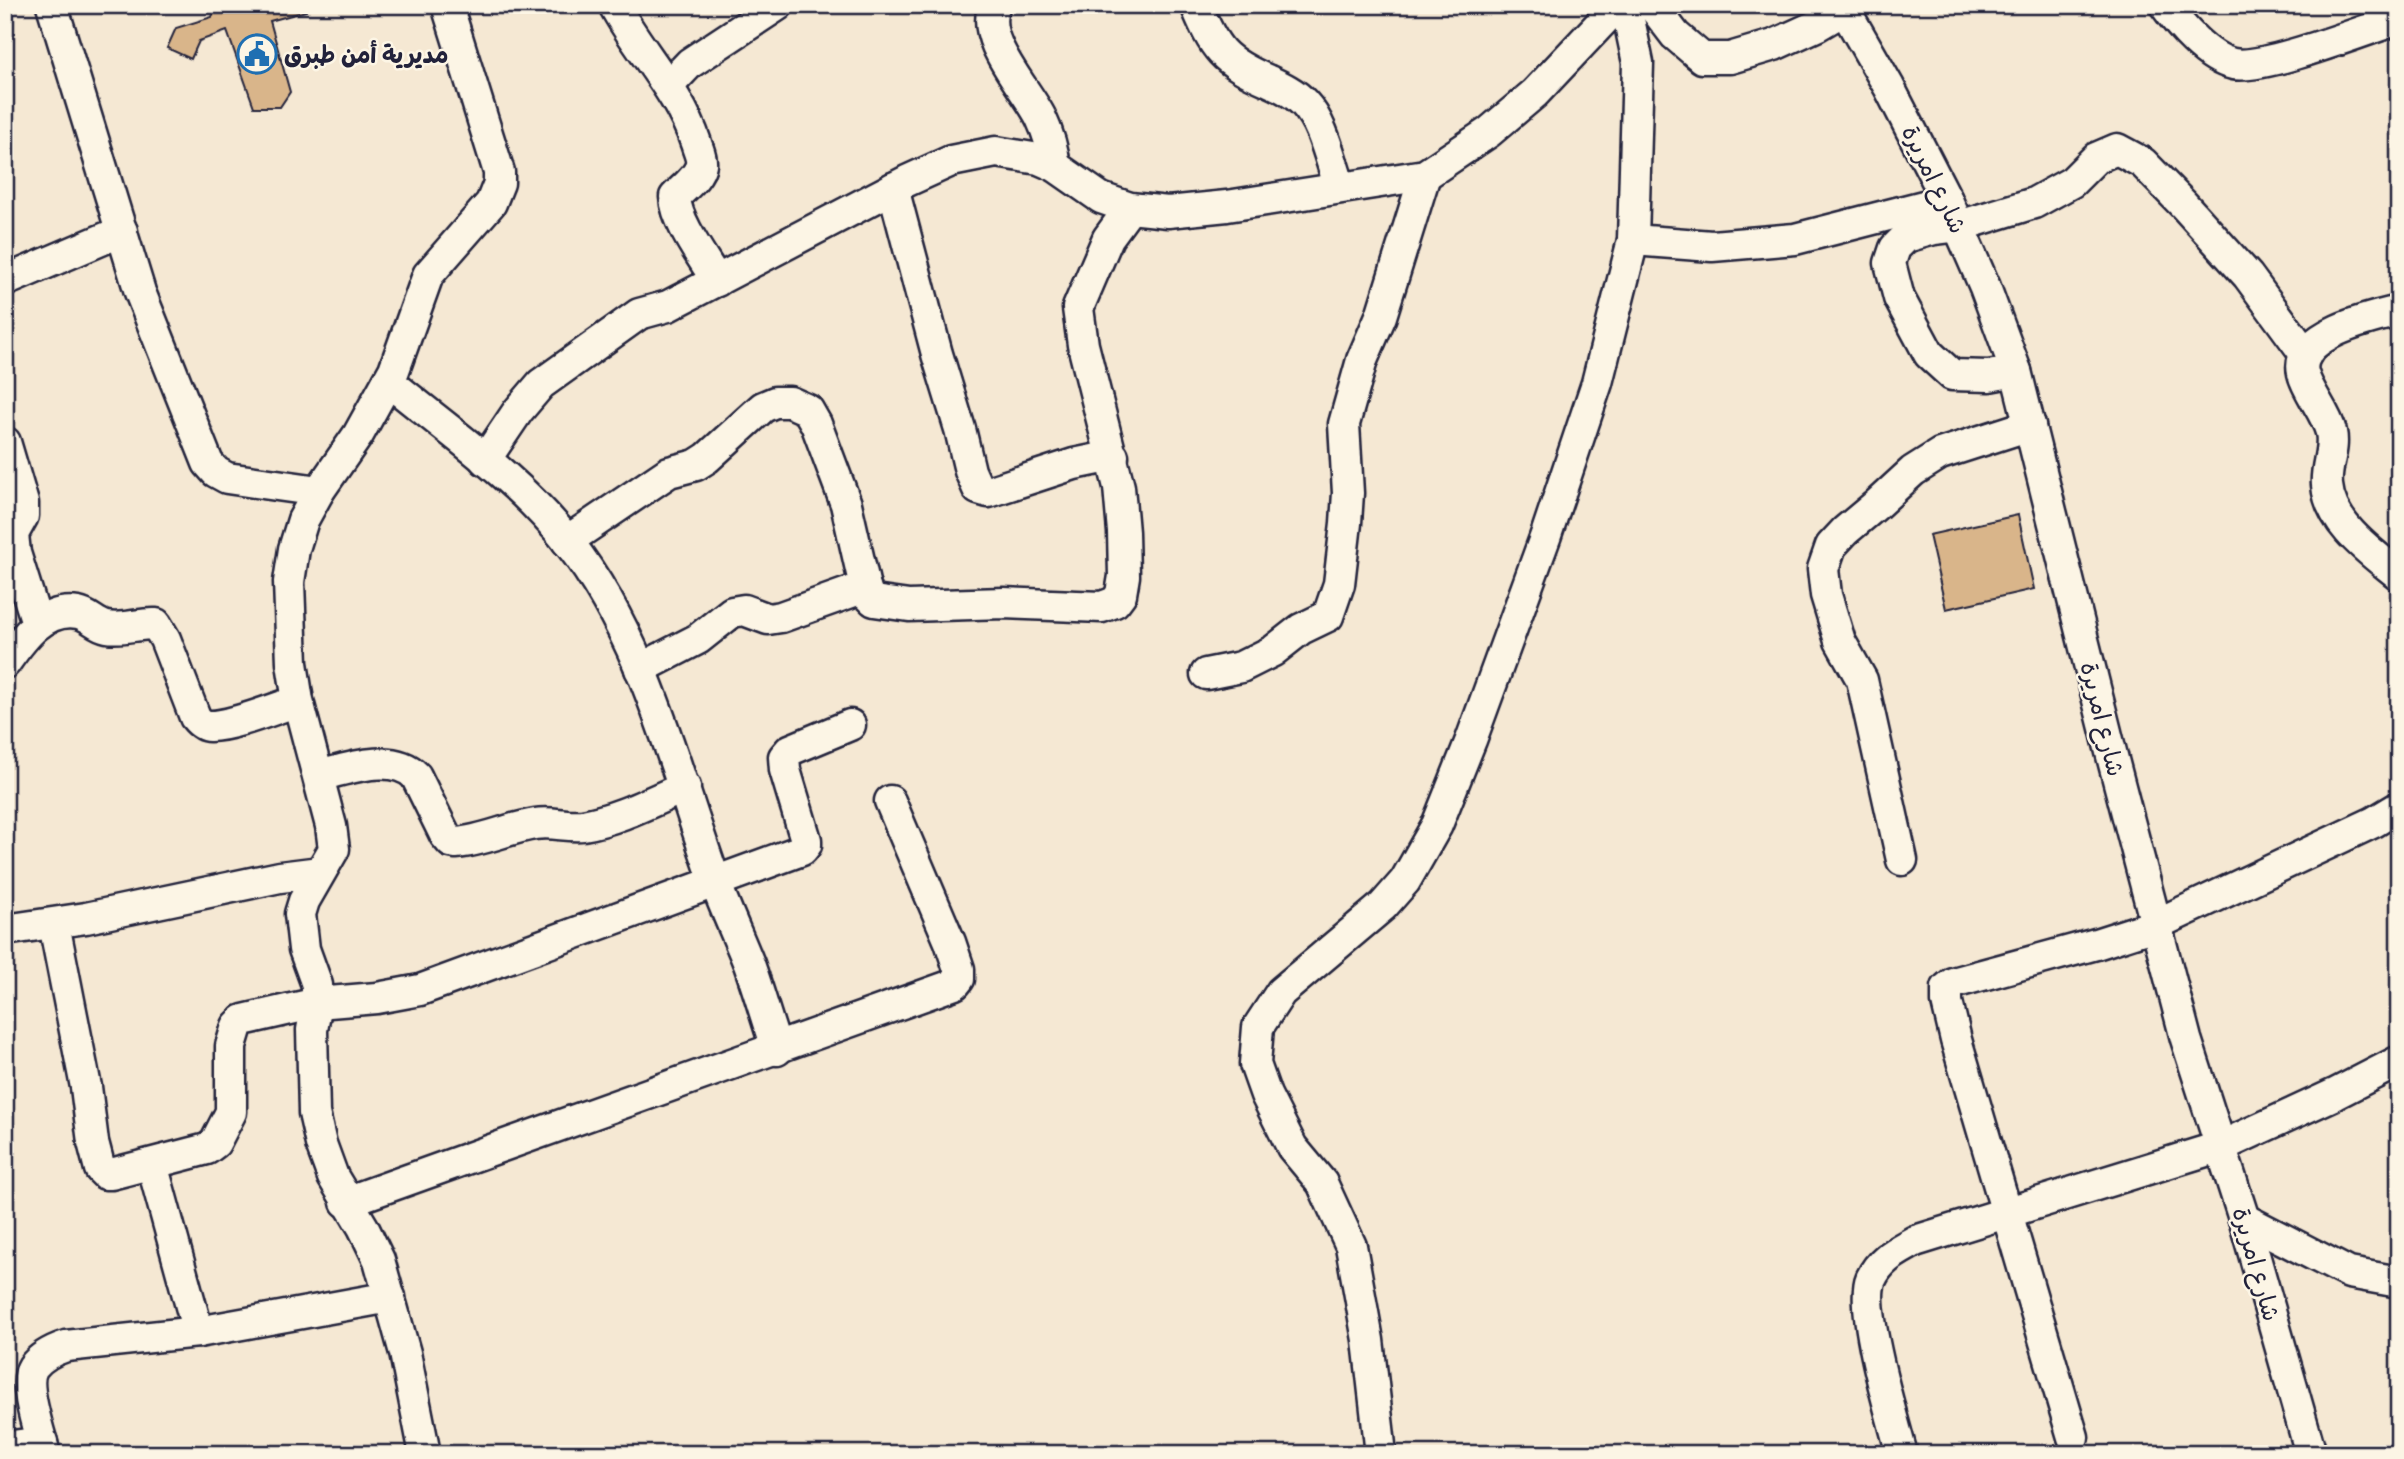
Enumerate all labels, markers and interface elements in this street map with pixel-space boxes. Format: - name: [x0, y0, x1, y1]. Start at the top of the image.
- public building icon: مديرية أمن طبرق: [236, 33, 278, 75]
- place label: مديرية أمن طبرق: [284, 38, 448, 70]
- street label: شارع امريرة: [1893, 119, 1975, 239]
- street label: شارع امريرة: [2071, 658, 2133, 780]
- street label: شارع امريرة: [2224, 1203, 2288, 1325]

